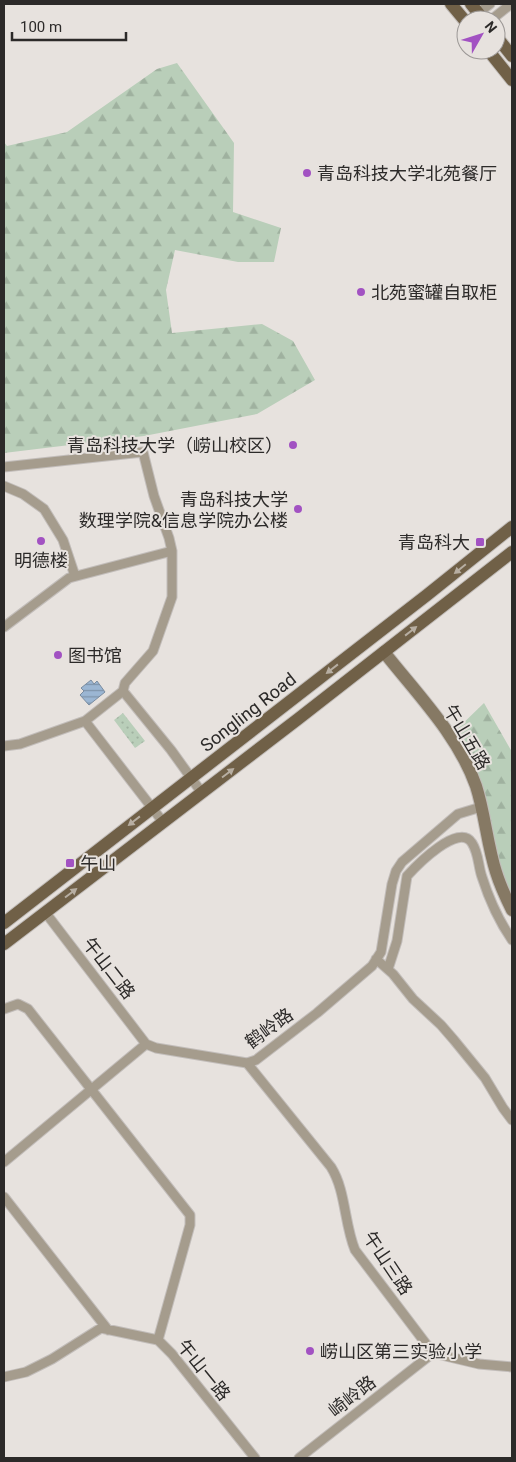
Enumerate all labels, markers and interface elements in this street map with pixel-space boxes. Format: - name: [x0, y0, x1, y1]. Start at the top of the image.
- scale bar: [12, 10, 126, 42]
- north arrow: [456, 10, 506, 60]
- text: 100 m: [20, 18, 62, 36]
- text: N: [482, 18, 500, 36]
- place label: 青岛科技大学北苑餐厅: [317, 163, 497, 184]
- marker: 青岛科技大学北苑餐厅: [301, 167, 313, 179]
- place label: 北苑蜜罐自取柜: [371, 282, 497, 303]
- marker: 北苑蜜罐自取柜: [355, 286, 367, 298]
- place label: 青岛科技大学（崂山校区）: [67, 435, 283, 456]
- marker: 青岛科技大学（崂山校区）: [287, 439, 299, 451]
- place label: 青岛科技大学 数理学院&信息学院办公楼: [79, 489, 288, 531]
- marker: 青岛科技大学 数理学院&信息学院办公楼: [292, 503, 304, 515]
- place label: 青岛科大: [398, 532, 470, 553]
- marker: 明德楼: [35, 535, 47, 547]
- marker: 青岛科大: [474, 536, 486, 548]
- place label: 明德楼: [14, 550, 68, 571]
- one-way arrow: [454, 563, 467, 574]
- one-way arrow: [404, 625, 417, 636]
- place label: 图书馆: [68, 645, 122, 666]
- marker: 图书馆: [52, 649, 64, 661]
- one-way arrow: [326, 663, 339, 674]
- street label: Songling Road: [196, 668, 300, 756]
- street label: 午山五路: [439, 701, 495, 773]
- one-way arrow: [221, 768, 234, 779]
- one-way arrow: [128, 816, 141, 827]
- place label: 午山: [80, 853, 116, 874]
- marker: 午山: [64, 857, 76, 869]
- one-way arrow: [64, 888, 77, 899]
- street label: 午山二路: [79, 933, 139, 1003]
- street label: 鹤岭路: [241, 1004, 297, 1052]
- street label: 午山三路: [359, 1227, 417, 1299]
- street label: 午山一路: [173, 1335, 235, 1405]
- place label: 崂山区第三实验小学: [320, 1341, 482, 1362]
- marker: 崂山区第三实验小学: [304, 1345, 316, 1357]
- street label: 崎岭路: [324, 1371, 380, 1421]

